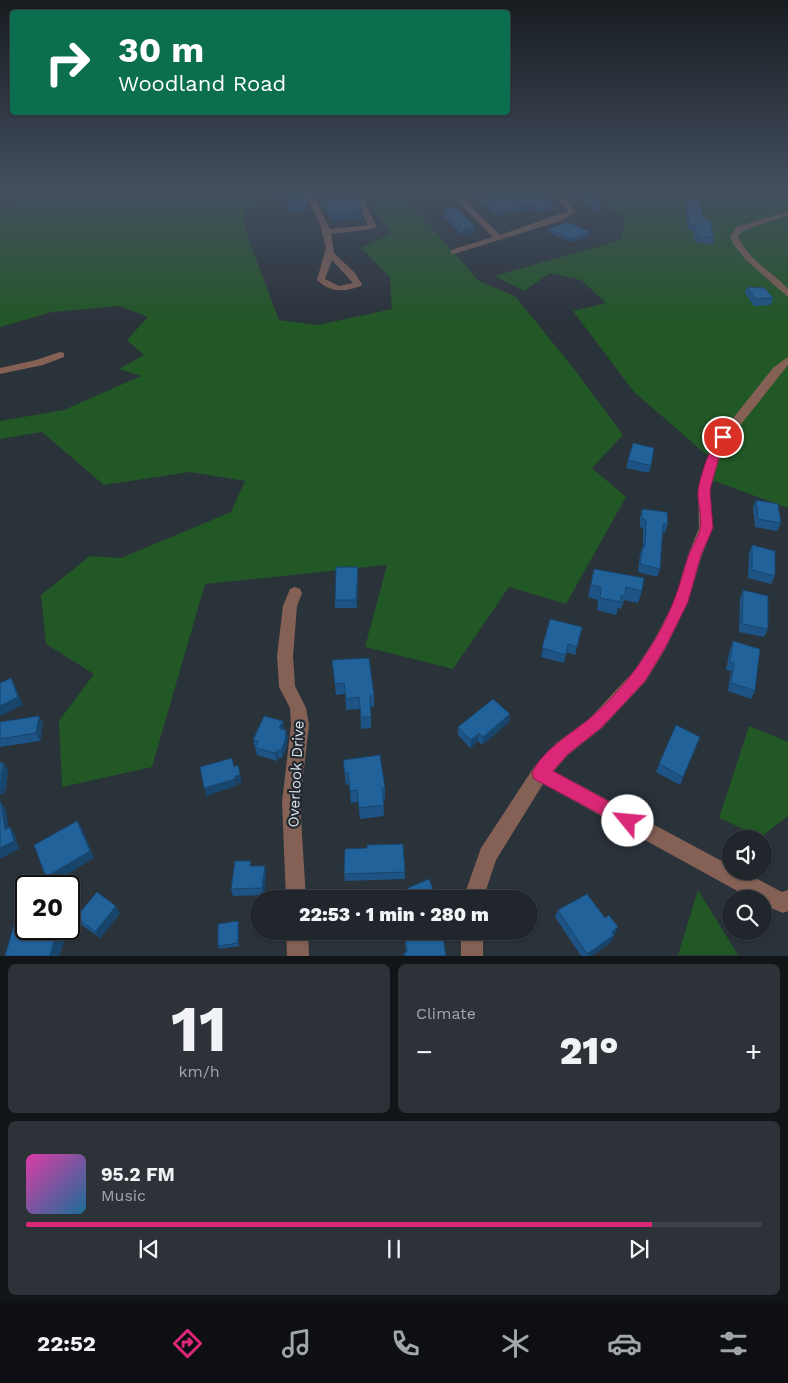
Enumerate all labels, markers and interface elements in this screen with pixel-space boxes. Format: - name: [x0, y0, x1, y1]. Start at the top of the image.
- text: 30 m: [118, 29, 204, 71]
- icon: right: [35, 30, 100, 95]
- text: Woodland Road: [118, 71, 286, 96]
- pin: [702, 416, 744, 458]
- icon: arrive: [709, 423, 737, 451]
- street label: Overlook Drive: [284, 720, 308, 828]
- position arrow: [601, 794, 653, 846]
- map controls: [722, 830, 772, 940]
- button: sound: [722, 830, 772, 880]
- speed limit sign: 20: [15, 875, 80, 940]
- button: search: [722, 890, 772, 940]
- text: 22:53 · 1 min · 280 m: [299, 903, 489, 926]
- text: 11: [171, 991, 227, 1067]
- text: Climate: [416, 1004, 476, 1023]
- text: 21°: [559, 1029, 619, 1073]
- text: −: [416, 1035, 433, 1068]
- text: +: [745, 1035, 762, 1068]
- text: km/h: [178, 1062, 220, 1081]
- text: 95.2 FM: [101, 1163, 175, 1186]
- text: Music: [101, 1186, 146, 1205]
- icon: previous: [135, 1235, 163, 1263]
- icon: pause: [380, 1235, 408, 1263]
- icon: next: [625, 1235, 653, 1263]
- icon: directions: [170, 1326, 205, 1361]
- icon: music: [279, 1326, 314, 1361]
- icon: phone: [388, 1326, 423, 1361]
- icon: climate: [498, 1326, 533, 1361]
- icon: car: [607, 1326, 642, 1361]
- icon: filters: [716, 1326, 751, 1361]
- text: 22:52: [37, 1331, 96, 1356]

